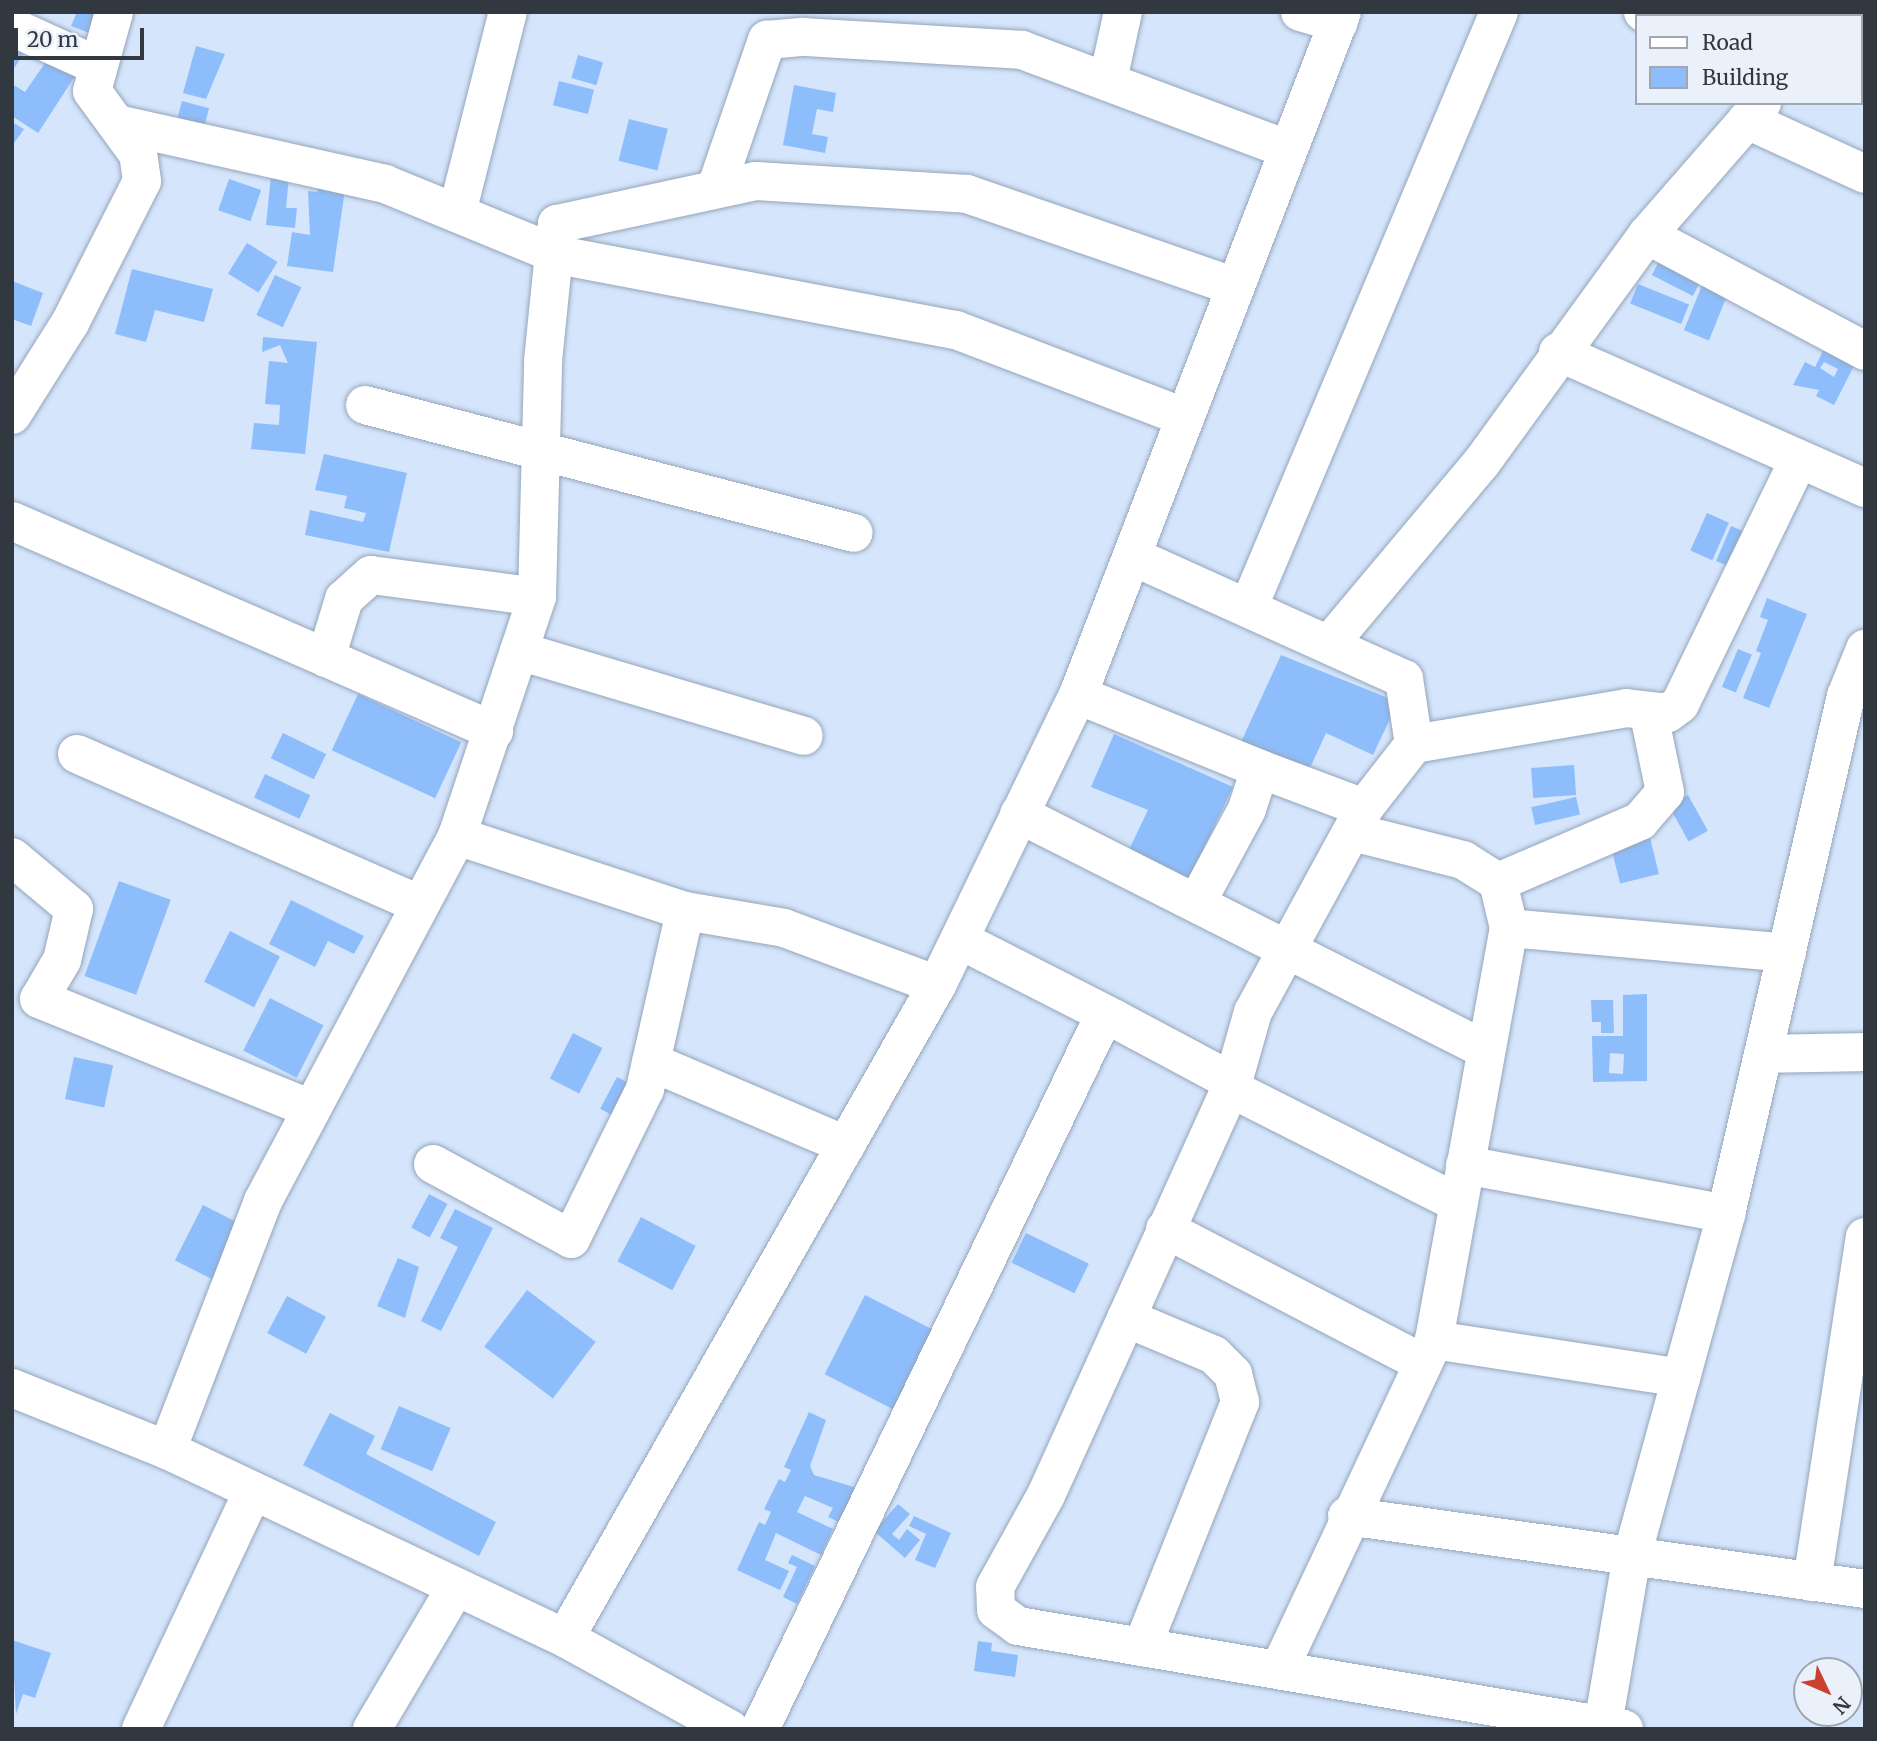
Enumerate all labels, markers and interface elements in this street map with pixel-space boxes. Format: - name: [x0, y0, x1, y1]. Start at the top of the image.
- scale bar: [18, 14, 147, 58]
- legend: [1636, 14, 1863, 105]
- text: 20 m: [27, 26, 78, 53]
- text: Road: [1702, 29, 1753, 56]
- text: Building: [1702, 64, 1788, 91]
- north arrow: [1793, 1657, 1863, 1727]
- text: N: [1828, 1691, 1856, 1719]

